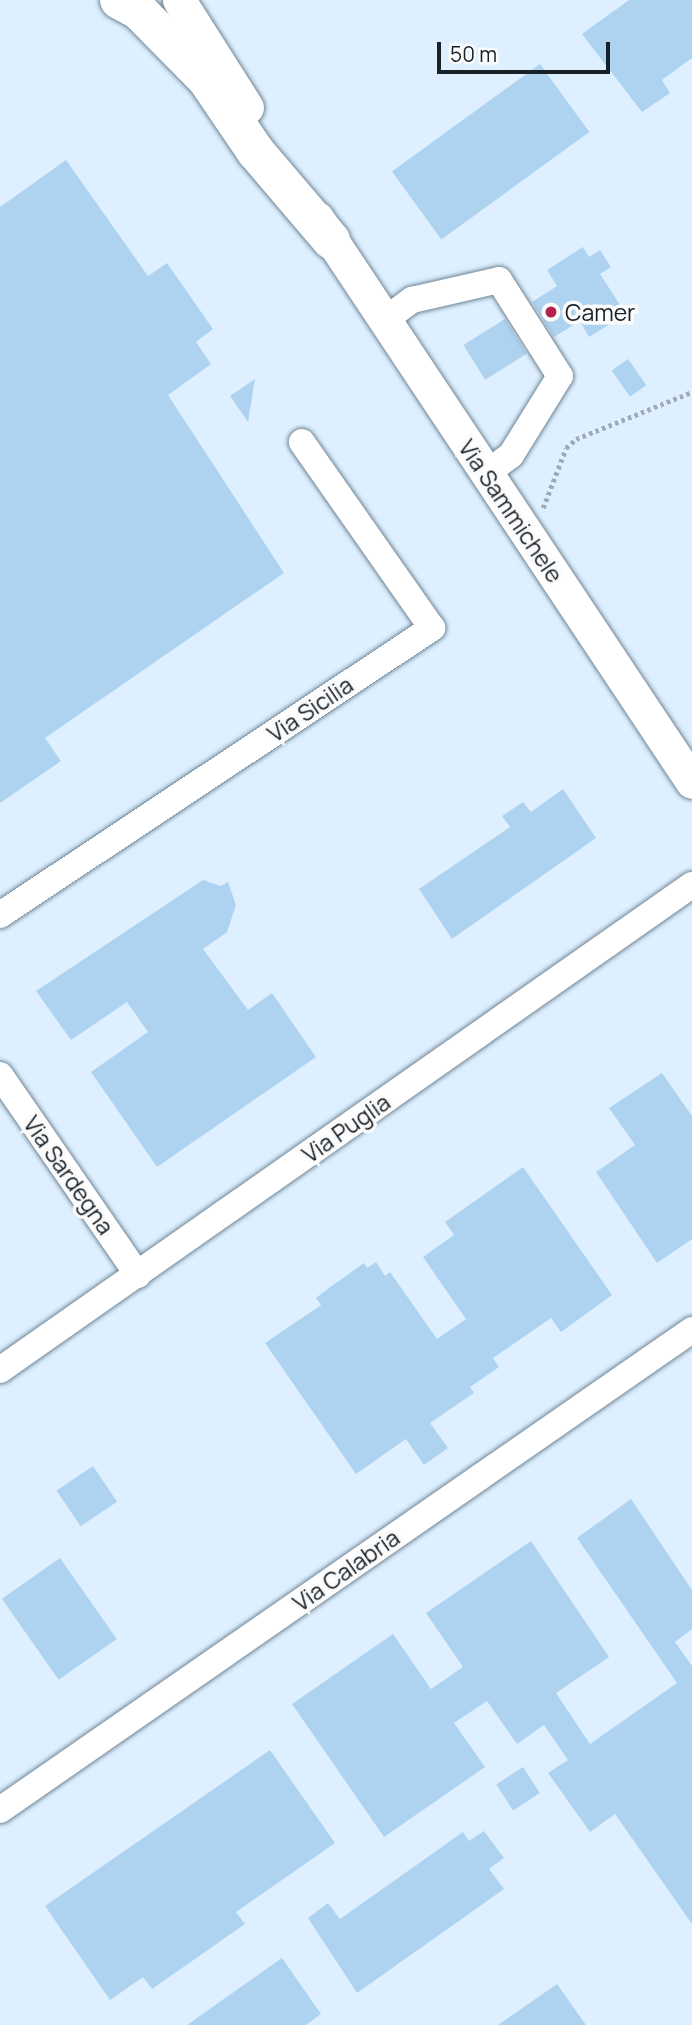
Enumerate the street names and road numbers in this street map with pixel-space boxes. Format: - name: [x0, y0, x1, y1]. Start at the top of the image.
- street label: Via Sammichele: [453, 434, 569, 588]
- street label: Via Sicilia: [262, 670, 358, 748]
- street label: Via Puglia: [297, 1088, 395, 1168]
- street label: Via Sardegna: [18, 1110, 120, 1240]
- street label: Via Calabria: [287, 1523, 405, 1617]

